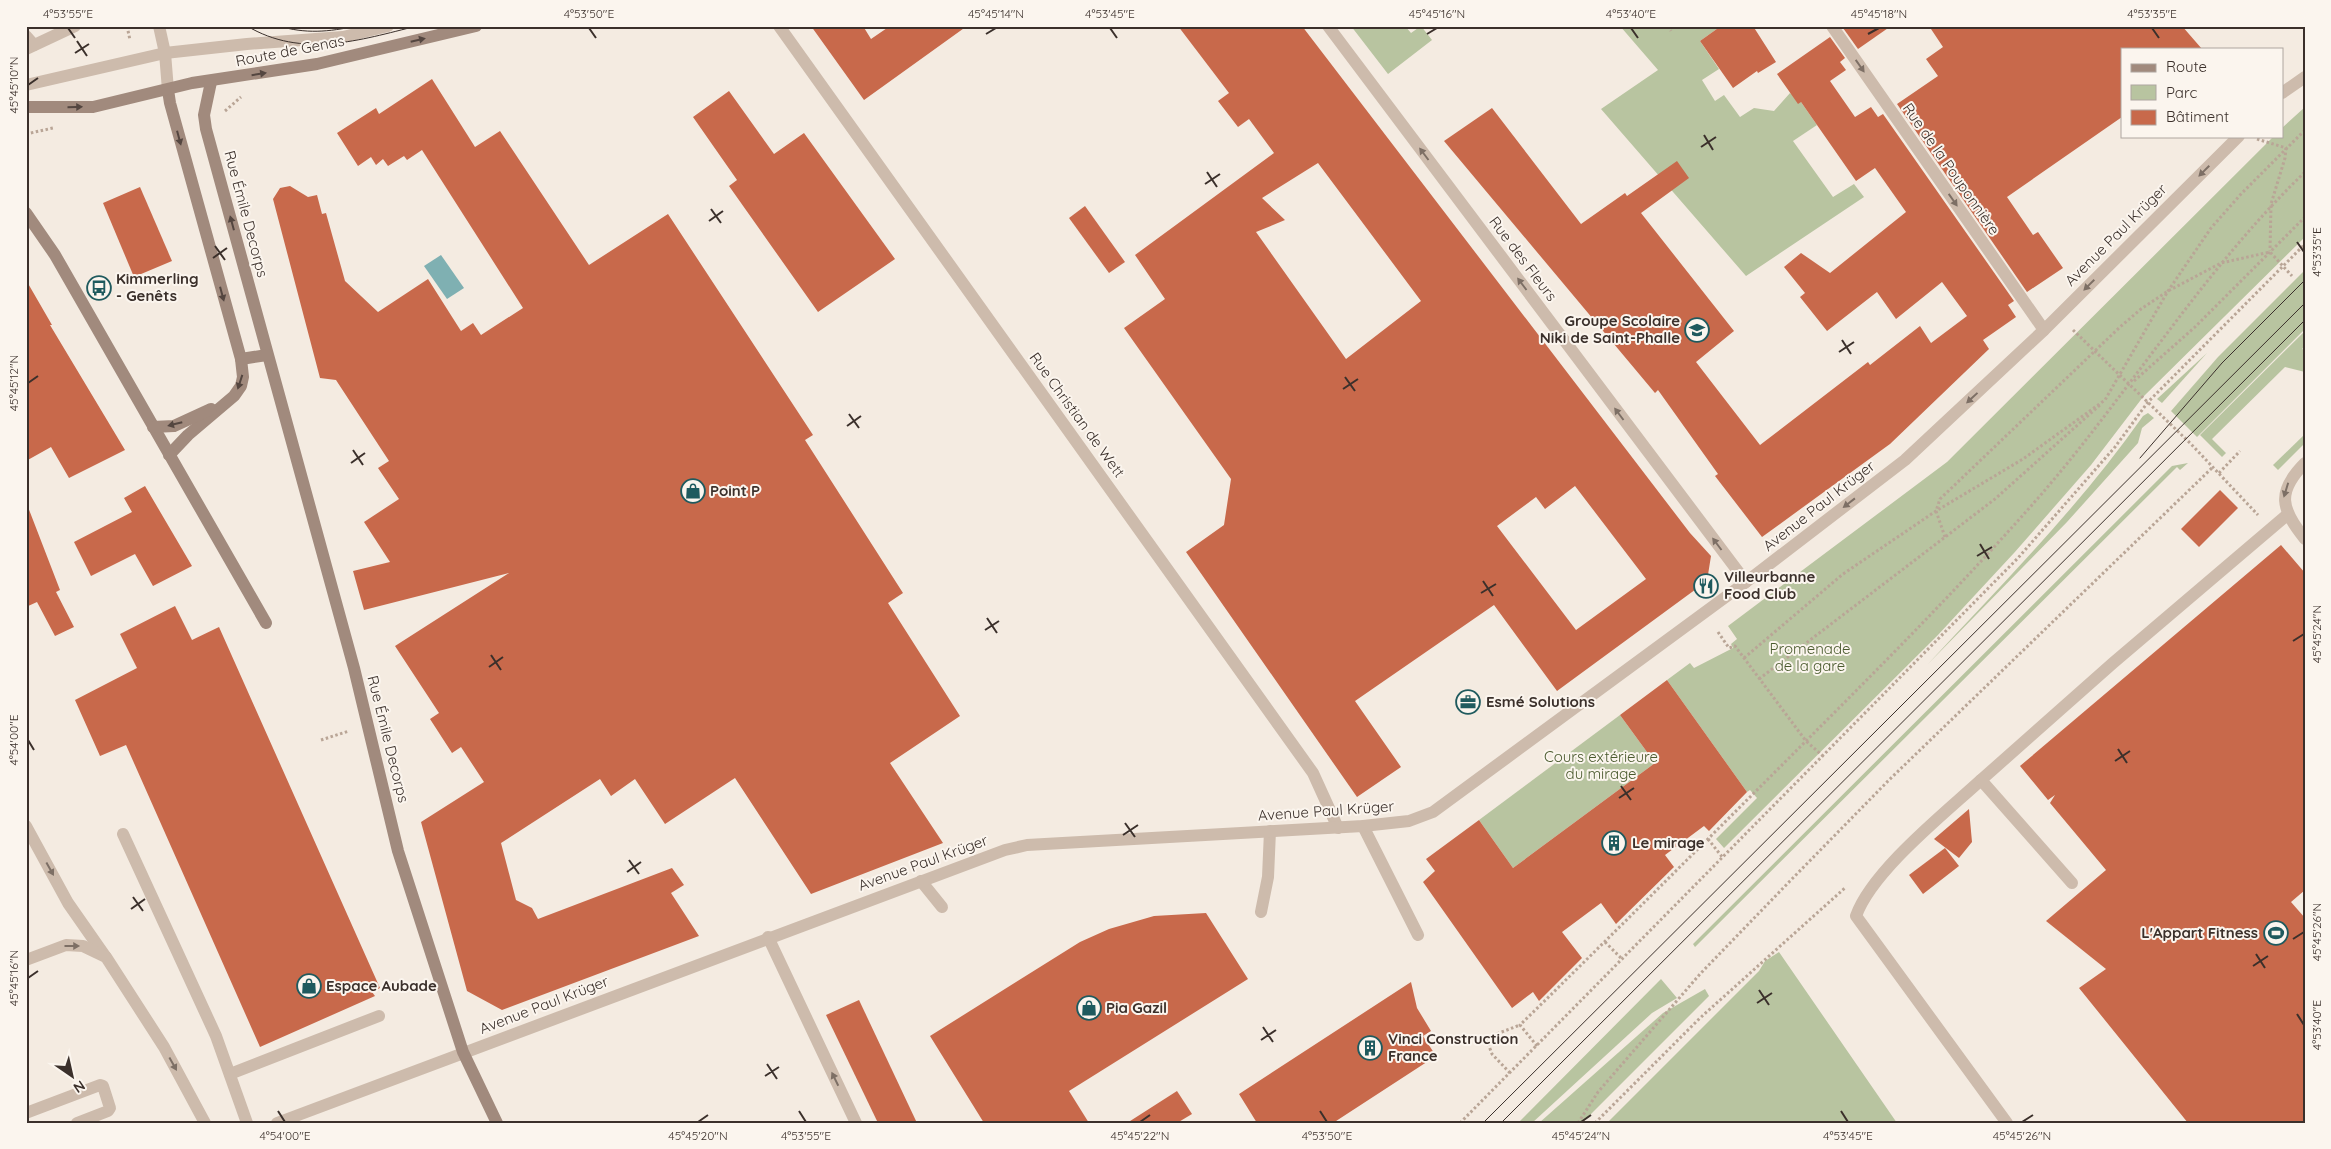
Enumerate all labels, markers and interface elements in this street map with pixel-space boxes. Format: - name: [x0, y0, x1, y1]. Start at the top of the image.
- text: 4°53'55"E: [43, 6, 93, 21]
- text: 4°53'50"E: [564, 6, 614, 21]
- text: 45°45'14"N: [968, 6, 1024, 21]
- text: 4°53'45"E: [1085, 6, 1135, 21]
- text: 45°45'16"N: [1409, 6, 1465, 21]
- text: 4°53'40"E: [1606, 6, 1656, 21]
- text: 45°45'18"N: [1851, 6, 1907, 21]
- text: 4°53'35"E: [2127, 6, 2177, 21]
- street label: Route de Genas: [234, 31, 346, 70]
- one-way arrow: [410, 36, 425, 44]
- legend: [2121, 48, 2284, 138]
- text: 45°45'10"N: [6, 56, 21, 114]
- text: Route: [2166, 57, 2207, 76]
- one-way arrow: [1855, 59, 1865, 73]
- one-way arrow: [251, 69, 267, 77]
- text: Parc: [2166, 83, 2197, 102]
- street label: Rue de la Pouponnière: [1899, 99, 2004, 238]
- one-way arrow: [67, 103, 83, 111]
- text: Bâtiment: [2166, 107, 2229, 126]
- one-way arrow: [175, 130, 183, 145]
- one-way arrow: [1419, 147, 1429, 161]
- street label: Rue Émile Decorps: [220, 148, 273, 279]
- one-way arrow: [2198, 164, 2210, 176]
- street label: Avenue Paul Krüger: [2061, 179, 2171, 290]
- one-way arrow: [1948, 193, 1958, 207]
- street label: Rue des Fleurs: [1485, 213, 1561, 305]
- one-way arrow: [227, 216, 235, 231]
- text: 4°53'35"E: [2309, 227, 2324, 277]
- place label: Kimmerling - Genêts: [116, 269, 199, 305]
- bus stop icon: Kimmerling - Genêts: [86, 275, 112, 301]
- one-way arrow: [1516, 278, 1527, 291]
- one-way arrow: [2083, 279, 2095, 291]
- one-way arrow: [218, 287, 226, 302]
- place label: Groupe Scolaire Niki de Saint-Phalle: [1540, 311, 1680, 347]
- school or university icon: Groupe Scolaire Niki de Saint-Phalle: [1684, 317, 1710, 343]
- street label: Rue Christian de Wett: [1026, 348, 1129, 481]
- text: 45°45'12"N: [6, 355, 21, 411]
- one-way arrow: [236, 375, 244, 390]
- one-way arrow: [1966, 392, 1978, 404]
- one-way arrow: [1614, 408, 1625, 421]
- one-way arrow: [167, 420, 182, 428]
- street label: Avenue Paul Krüger: [1759, 456, 1879, 555]
- shop icon: Point P: [680, 478, 706, 504]
- place label: Point P: [710, 481, 760, 500]
- one-way arrow: [2282, 483, 2290, 498]
- one-way arrow: [1843, 498, 1856, 509]
- one-way arrow: [1712, 537, 1722, 551]
- place label: Villeurbanne Food Club: [1724, 567, 1816, 603]
- restaurant icon: Villeurbanne Food Club: [1693, 573, 1719, 599]
- text: 45°45'24"N: [2309, 605, 2324, 663]
- park label: Promenade de la gare: [1770, 639, 1850, 675]
- street label: Rue Émile Decorps: [363, 673, 413, 804]
- office icon: Esmé Solutions: [1455, 689, 1481, 715]
- place label: Esmé Solutions: [1486, 692, 1595, 711]
- text: 4°54'00"E: [6, 714, 21, 766]
- park label: Cours extérieure du mirage: [1544, 747, 1658, 783]
- street label: Avenue Paul Krüger: [1257, 796, 1395, 825]
- street label: Avenue Paul Krüger: [855, 830, 991, 895]
- building icon: Le mirage: [1601, 830, 1627, 856]
- place label: Le mirage: [1632, 833, 1705, 852]
- one-way arrow: [45, 862, 54, 876]
- text: 45°45'26"N: [2309, 903, 2324, 961]
- sports icon: L'Appart Fitness: [2263, 920, 2289, 946]
- place label: L'Appart Fitness: [2141, 923, 2258, 942]
- one-way arrow: [65, 942, 81, 950]
- text: 45°45'16"N: [6, 950, 21, 1006]
- street label: Avenue Paul Krüger: [477, 971, 611, 1038]
- shop icon: Espace Aubade: [296, 973, 322, 999]
- place label: Espace Aubade: [326, 976, 437, 995]
- shop icon: Pia Gazil: [1076, 995, 1102, 1021]
- place label: Pia Gazil: [1106, 998, 1167, 1017]
- text: 4°53'40"E: [2309, 1000, 2324, 1050]
- place label: Vinci Construction France: [1388, 1029, 1518, 1065]
- building icon: Vinci Construction France: [1357, 1035, 1383, 1061]
- north arrow: [48, 1052, 98, 1102]
- one-way arrow: [169, 1057, 177, 1071]
- one-way arrow: [831, 1072, 839, 1086]
- text: N: [70, 1076, 89, 1097]
- text: 4°54'00"E: [259, 1128, 311, 1143]
- text: 45°45'20"N: [668, 1128, 728, 1143]
- text: 4°53'55"E: [781, 1128, 831, 1143]
- text: 45°45'22"N: [1111, 1128, 1169, 1143]
- text: 4°53'50"E: [1302, 1128, 1352, 1143]
- text: 45°45'24"N: [1552, 1128, 1610, 1143]
- text: 4°53'45"E: [1823, 1128, 1873, 1143]
- text: 45°45'26"N: [1993, 1128, 2051, 1143]

